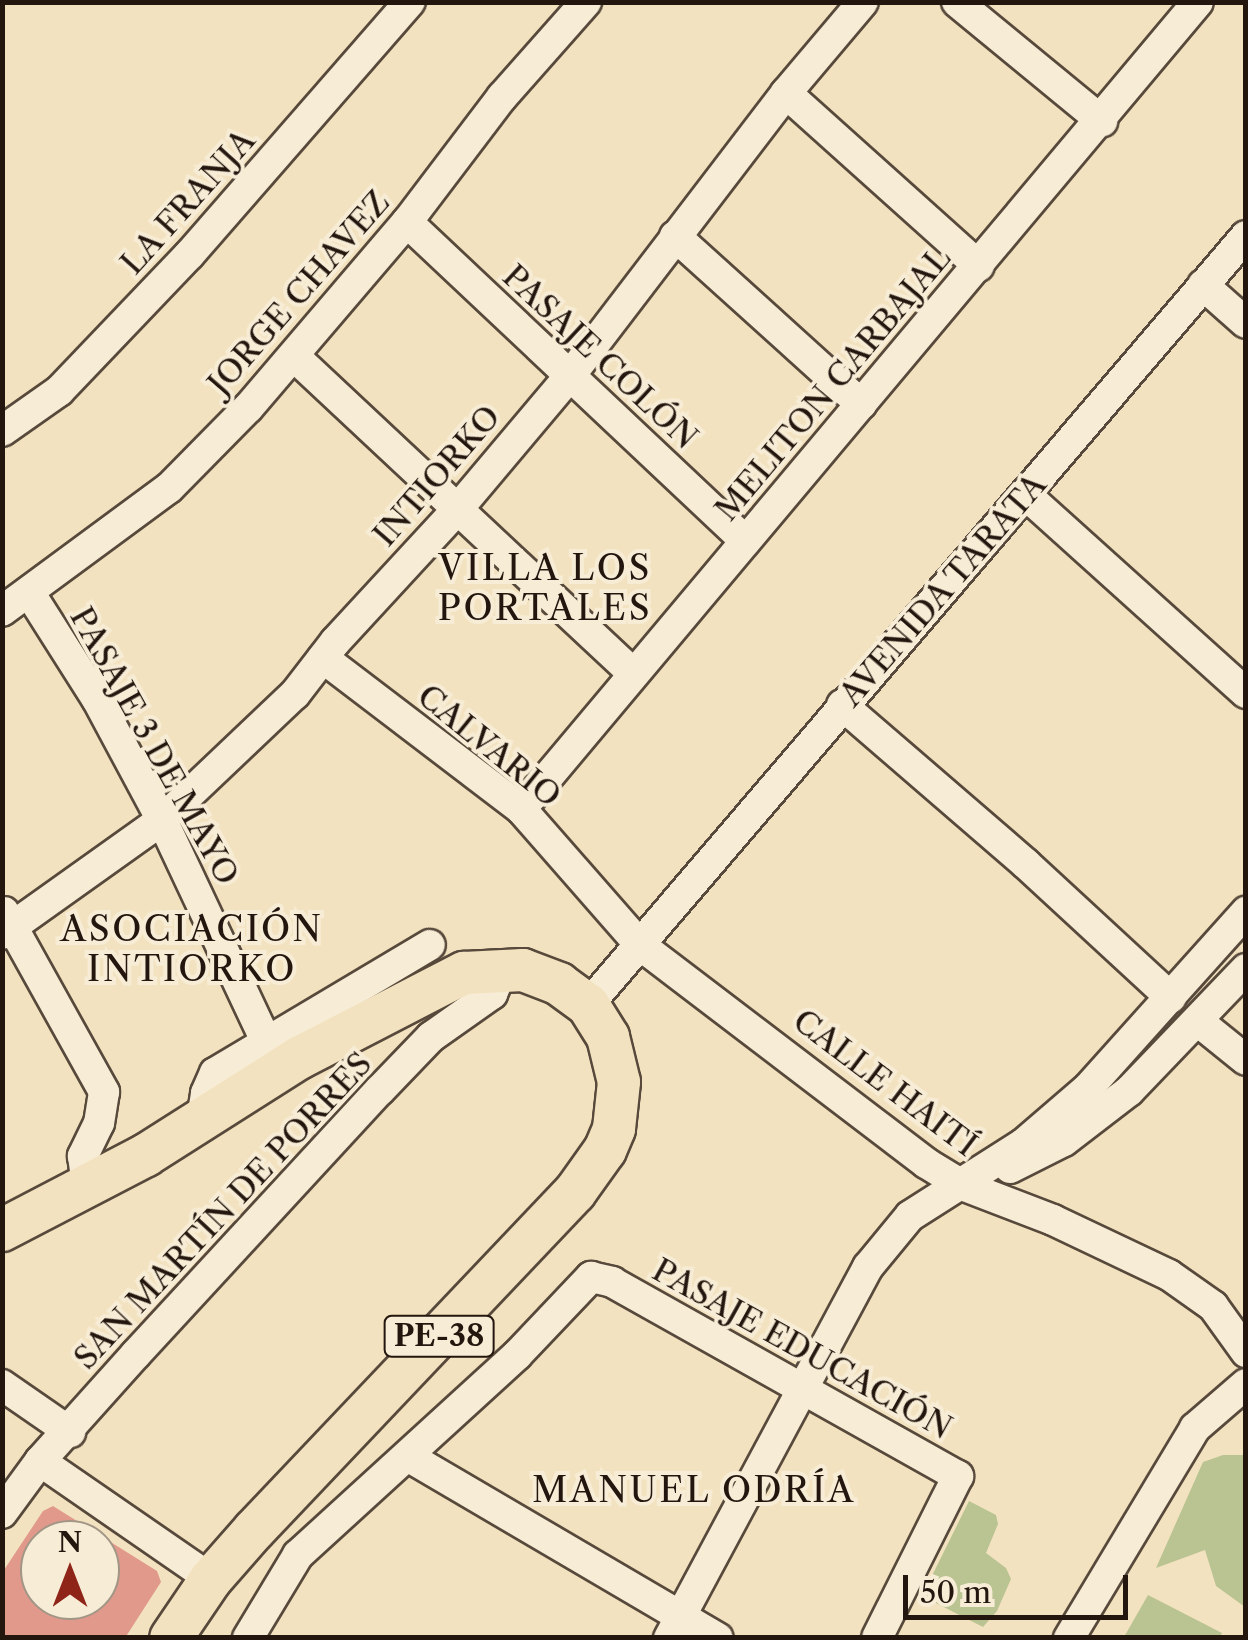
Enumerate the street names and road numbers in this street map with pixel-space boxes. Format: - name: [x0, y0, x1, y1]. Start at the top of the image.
- street label: LA FRANJA: [113, 121, 263, 283]
- street label: JORGE CHAVEZ: [200, 183, 398, 403]
- street label: MELITON CARBAJAL: [707, 239, 959, 529]
- street label: PASAJE COLÓN: [495, 257, 705, 457]
- street label: INTIORKO: [366, 398, 508, 554]
- street label: AVENIDA TARATA: [831, 465, 1055, 715]
- street label: PASAJE 3 DE MAYO: [62, 601, 246, 891]
- street label: CALVARIO: [410, 677, 568, 815]
- street label: CALLE HAITÍ: [786, 1001, 984, 1165]
- street label: SAN MARTÍN DE PORRES: [66, 1045, 380, 1377]
- street label: PASAJE EDUCACIÓN: [646, 1251, 958, 1447]
- road number: PE-38: [382, 1311, 496, 1361]

